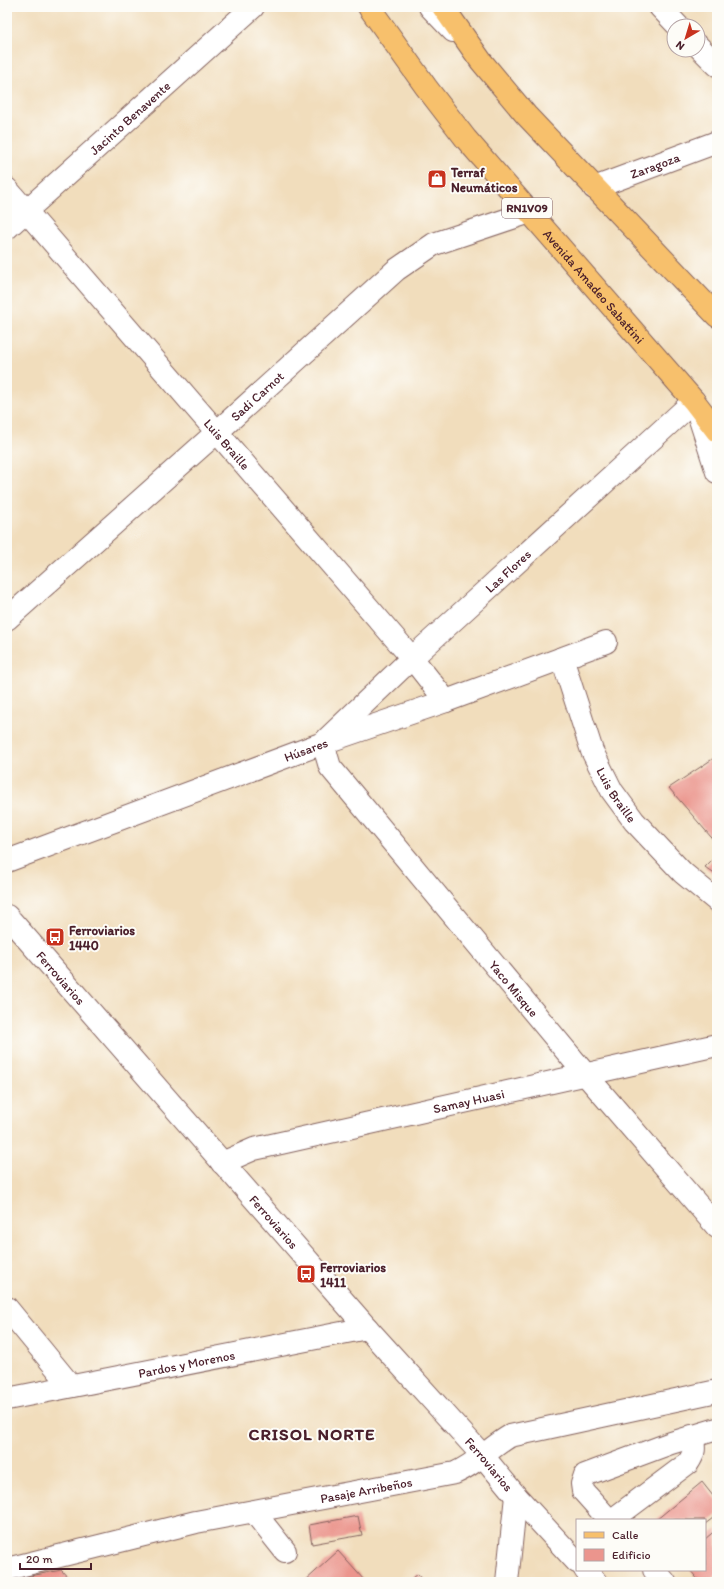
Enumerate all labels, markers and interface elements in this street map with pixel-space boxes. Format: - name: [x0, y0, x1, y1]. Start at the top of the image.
- north arrow: [666, 18, 706, 58]
- text: N: [673, 38, 687, 53]
- street label: Jacinto Benavente: [86, 78, 173, 158]
- street label: Zaragoza: [628, 149, 682, 181]
- place label: Terraf Neumáticos: [450, 165, 518, 195]
- shop icon: Terraf Neumáticos: [426, 168, 448, 190]
- road number: RN1V09: [502, 198, 552, 218]
- street label: Avenida Amadeo Sabattini: [540, 226, 648, 346]
- street label: Sadi Carnot: [227, 368, 287, 424]
- street label: Luis Braille: [201, 416, 253, 473]
- street label: Las Flores: [482, 546, 534, 595]
- street label: Húsares: [282, 734, 330, 764]
- street label: Luis Braille: [594, 765, 640, 825]
- place label: Ferroviarios 1440: [69, 923, 135, 953]
- bus stop icon: Ferroviarios 1440: [44, 926, 66, 948]
- street label: Ferroviarios: [34, 948, 89, 1008]
- street label: Yaco Misque: [486, 957, 542, 1020]
- street label: Samay Huasi: [432, 1085, 506, 1116]
- street label: Ferroviarios: [247, 1192, 302, 1252]
- place label: Ferroviarios 1411: [320, 1260, 386, 1290]
- bus stop icon: Ferroviarios 1411: [295, 1263, 317, 1285]
- street label: Pardos y Morenos: [137, 1347, 236, 1380]
- district label: CRISOL NORTE: [249, 1424, 375, 1444]
- street label: Ferroviarios: [462, 1434, 516, 1494]
- street label: Pasaje Arribeños: [319, 1474, 414, 1506]
- legend: [576, 1519, 706, 1571]
- text: Calle: [612, 1528, 639, 1542]
- scale bar: [20, 1545, 91, 1571]
- text: Edificio: [612, 1548, 651, 1562]
- text: 20 m: [26, 1552, 53, 1566]

